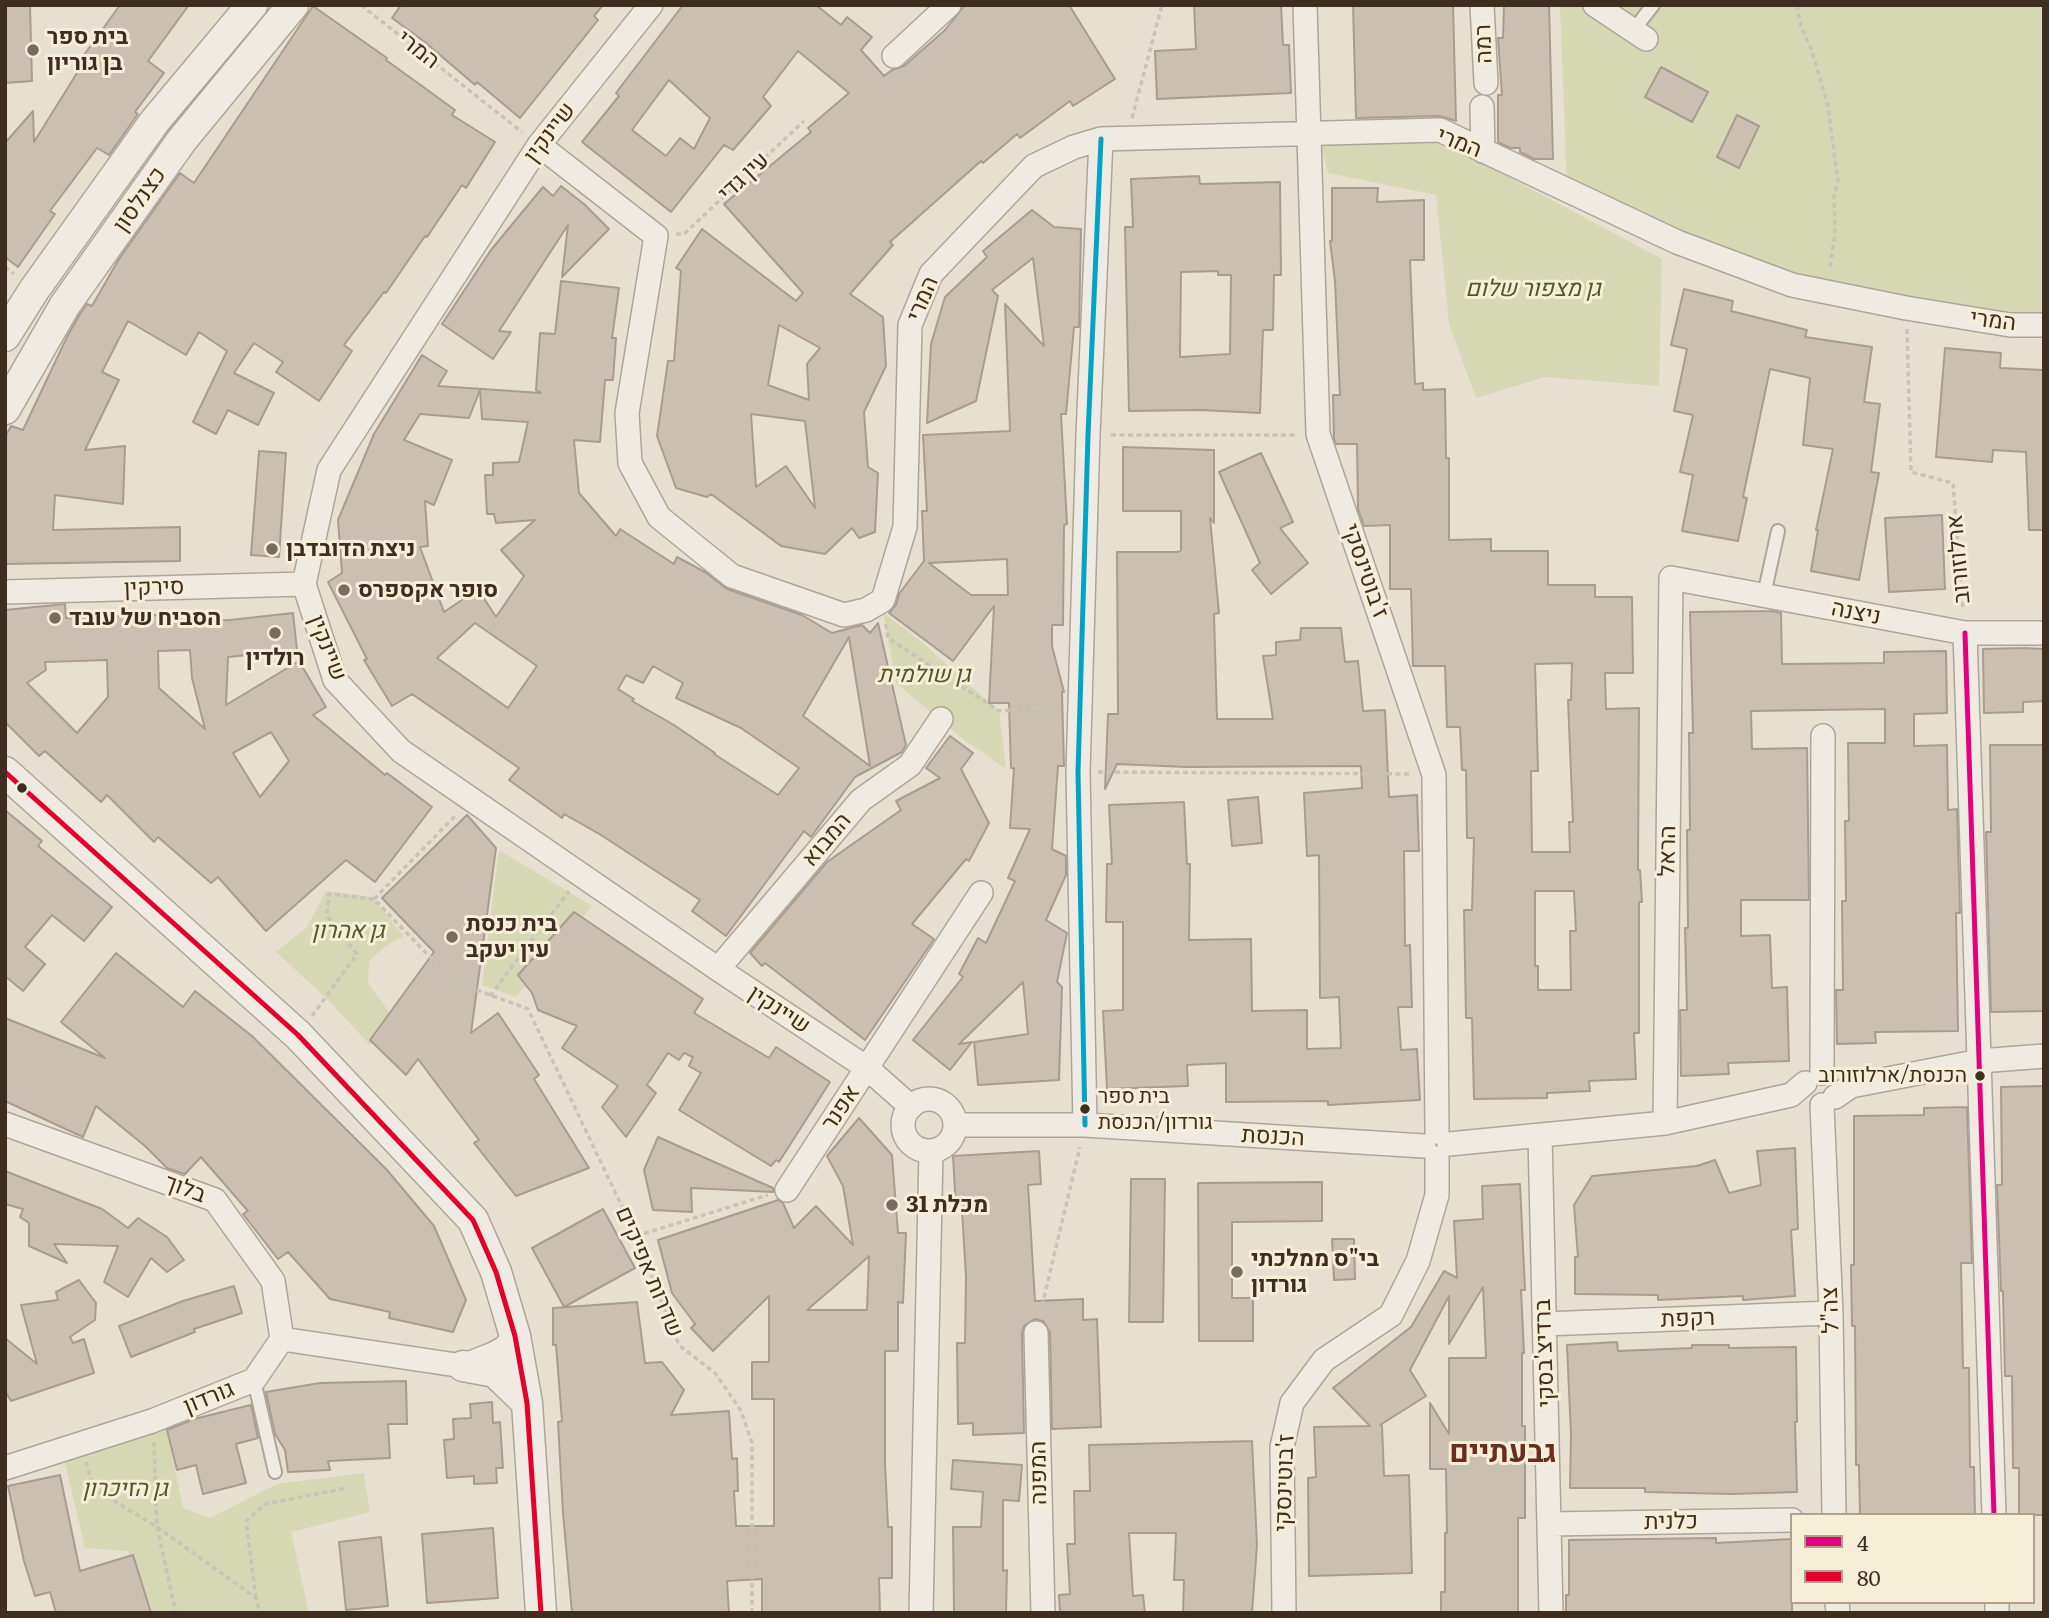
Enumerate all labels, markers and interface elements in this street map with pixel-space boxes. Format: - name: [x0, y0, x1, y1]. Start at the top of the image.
- place label: בית ספר בן גוריון: [47, 23, 128, 77]
- street label: רמה: [1470, 24, 1498, 64]
- street label: המרי: [391, 25, 445, 75]
- marker: בית ספר בן גוריון: [25, 42, 41, 58]
- street label: שיינקין: [518, 97, 582, 169]
- street label: המרי: [1432, 122, 1486, 164]
- street label: עין גדי: [713, 147, 775, 207]
- street label: כצנלסון: [108, 162, 172, 238]
- street label: המרי: [901, 272, 945, 326]
- park label: גן מצפור שלום: [1465, 275, 1601, 303]
- street label: המרי: [1968, 304, 2018, 338]
- street label: ארלוזורוב: [1941, 513, 1977, 605]
- street label: ז'בוטינסקי: [1336, 520, 1394, 622]
- place label: ניצת הדובדבן: [286, 535, 415, 563]
- marker: ניצת הדובדבן: [264, 541, 280, 557]
- street label: סירקין: [123, 573, 185, 603]
- place label: סופר אקספרס: [358, 576, 498, 604]
- marker: סופר אקספרס: [336, 582, 352, 598]
- street label: ניצנה: [1829, 595, 1883, 631]
- place label: הסביח של עובד: [69, 604, 221, 632]
- marker: הסביח של עובד: [47, 610, 63, 626]
- street label: שיינקין: [302, 611, 352, 685]
- marker: רולדין: [267, 625, 283, 641]
- place label: רולדין: [245, 644, 305, 672]
- park label: גן שולמית: [878, 661, 970, 689]
- unlabelled marker: [15, 781, 29, 795]
- street label: המבוא: [797, 807, 857, 873]
- street label: הראל: [1654, 825, 1682, 877]
- place label: בית כנסת עין יעקב: [466, 910, 557, 964]
- park label: גן אהרון: [312, 917, 384, 945]
- marker: בית כנסת עין יעקב: [444, 929, 460, 945]
- street label: שיינקין: [743, 980, 815, 1040]
- place label: הכנסת/ארלוזורוב: [1818, 1063, 1967, 1089]
- marker: הכנסת/ארלוזורוב: [1973, 1069, 1987, 1083]
- street label: אפנר: [816, 1080, 866, 1136]
- place label: בית ספר גורדון/הכנסת: [1098, 1084, 1213, 1134]
- marker: בית ספר גורדון/הכנסת: [1078, 1102, 1092, 1116]
- street label: הכנסת: [1241, 1122, 1305, 1152]
- street label: בלוך: [160, 1169, 210, 1209]
- place label: מכלת 31: [906, 1191, 988, 1219]
- marker: מכלת 31: [884, 1197, 900, 1213]
- street label: שדרות אפיקים: [609, 1203, 689, 1341]
- place label: בי"ס ממלכתי גורדון: [1251, 1245, 1379, 1299]
- marker: בי"ס ממלכתי גורדון: [1229, 1264, 1245, 1280]
- street label: צה"ל: [1816, 1286, 1846, 1334]
- street label: ברדיצ'בסקי: [1529, 1298, 1561, 1408]
- street label: רקפת: [1660, 1304, 1716, 1334]
- street label: גורדון: [180, 1375, 238, 1421]
- street label: ז'בוטינסקי: [1270, 1434, 1300, 1532]
- district label: גבעתיים: [1449, 1435, 1557, 1471]
- street label: המפנה: [1025, 1441, 1053, 1505]
- park label: גן הזיכרון: [82, 1475, 168, 1503]
- street label: כלנית: [1644, 1508, 1698, 1536]
- legend: [1790, 1513, 2035, 1604]
- text: 4: [1857, 1526, 1869, 1557]
- text: 80: [1857, 1561, 1881, 1592]

